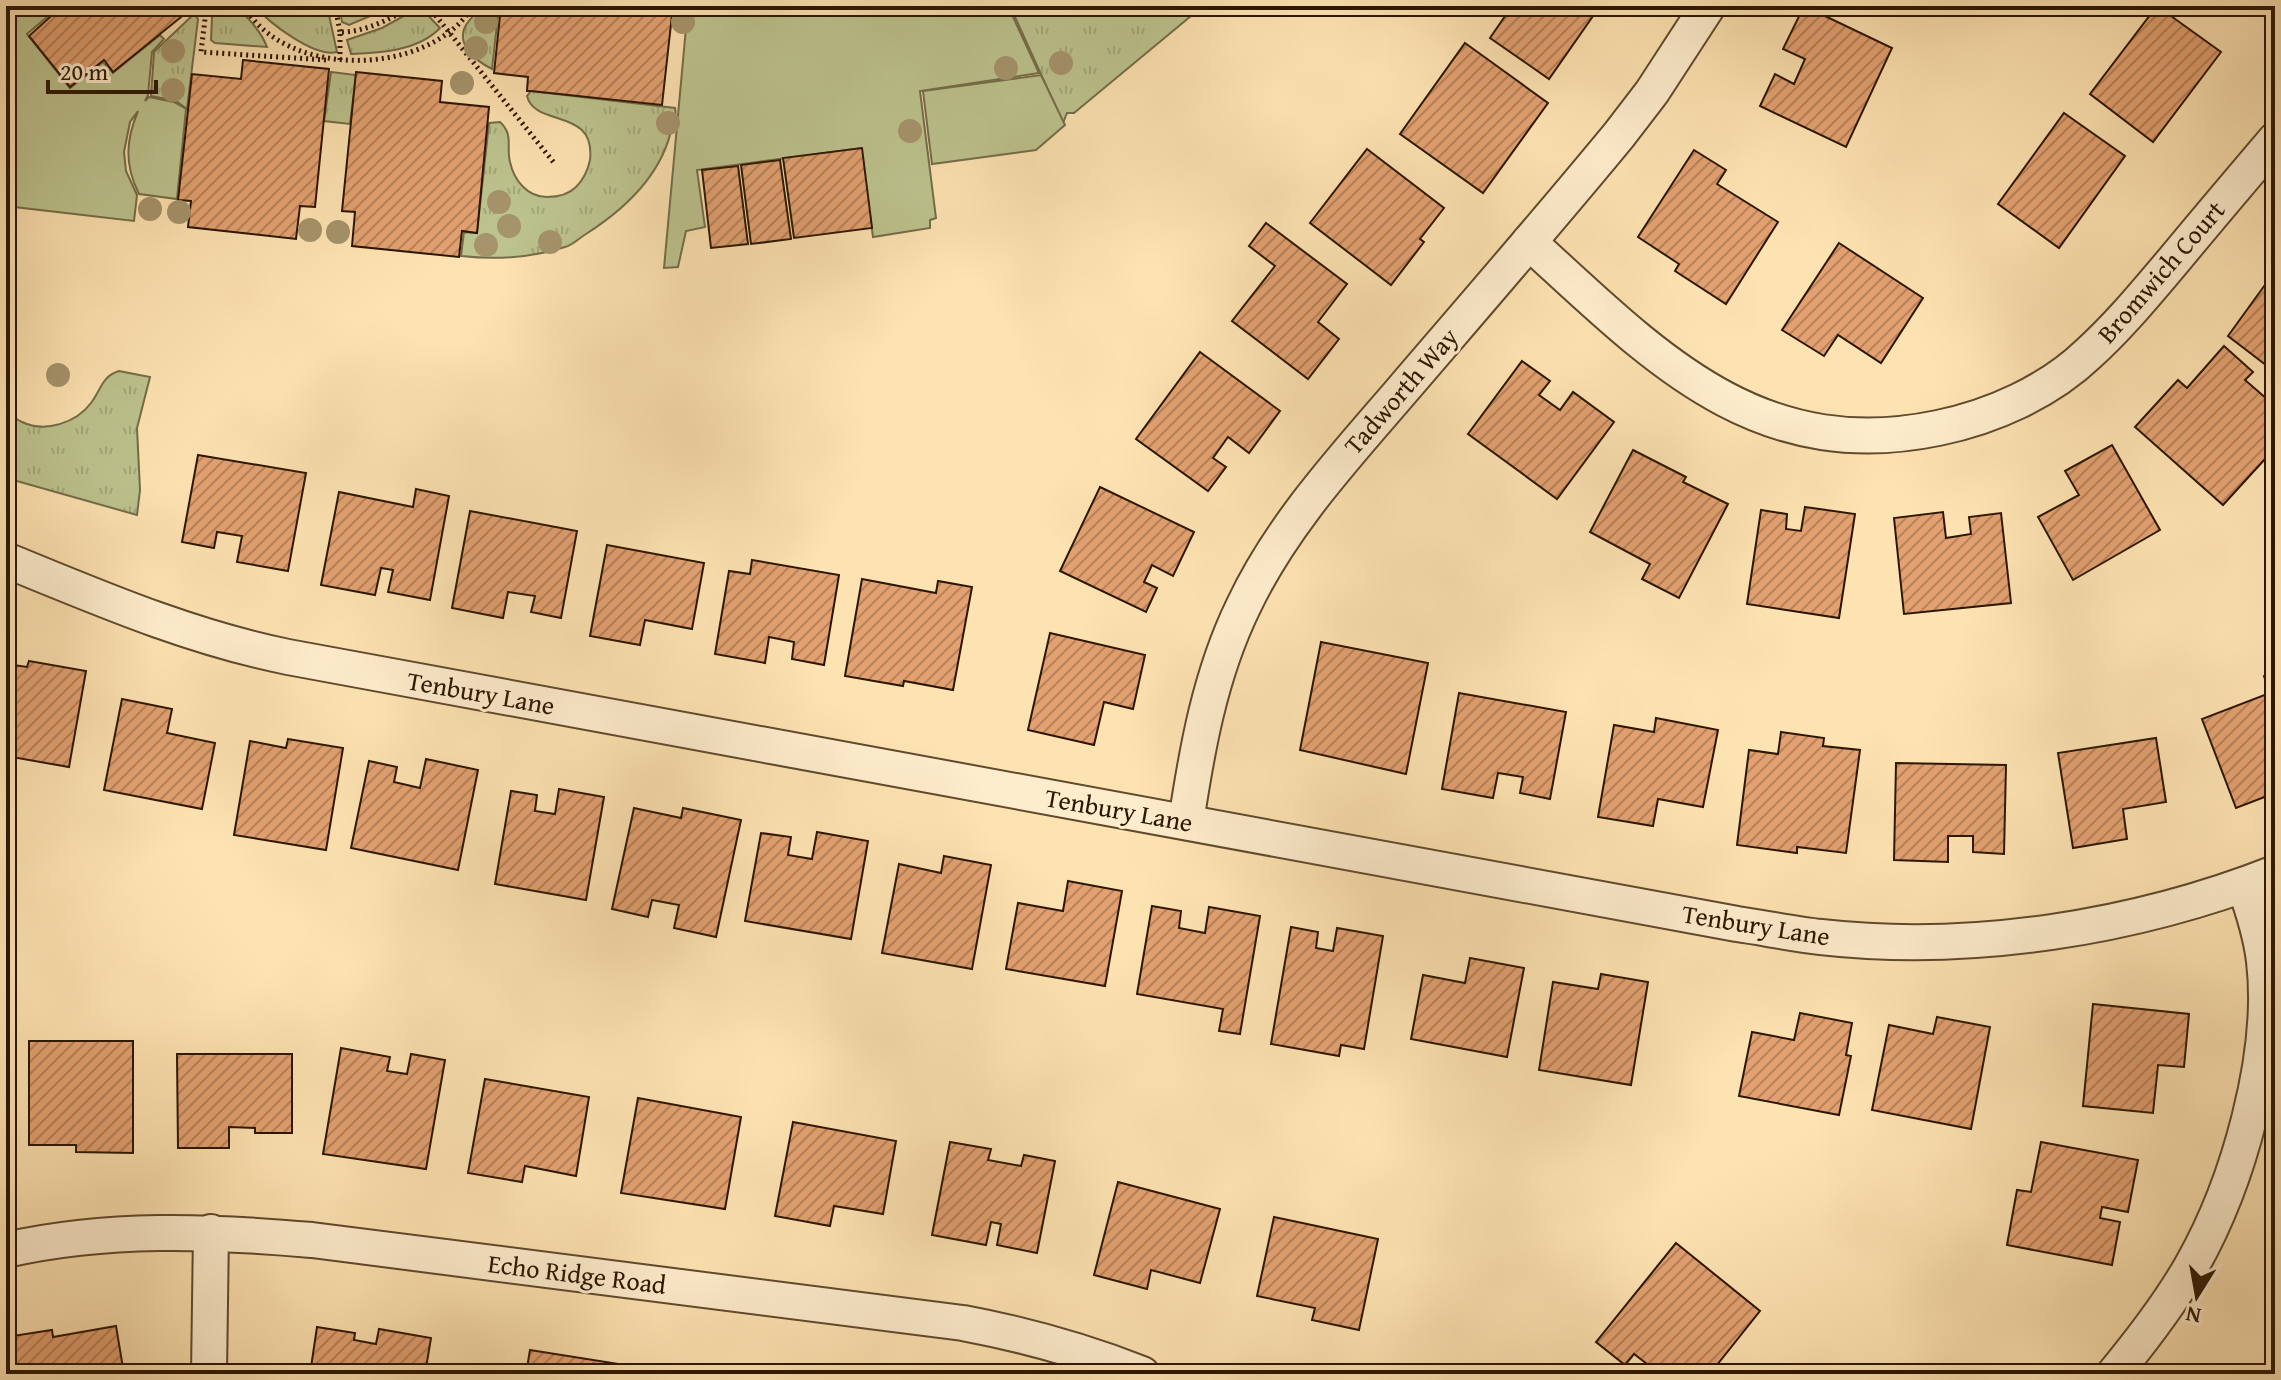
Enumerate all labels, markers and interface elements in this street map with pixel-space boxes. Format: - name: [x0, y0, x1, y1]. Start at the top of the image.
- scale bar: [48, 44, 156, 94]
- text: 20 m: [60, 54, 108, 89]
- street label: Bromwich Court: [2087, 192, 2234, 352]
- street label: Tadworth Way: [1334, 318, 1467, 463]
- street label: Tenbury Lane: [404, 660, 558, 725]
- street label: Tenbury Lane: [1042, 777, 1196, 842]
- street label: Tenbury Lane: [1679, 894, 1833, 955]
- street label: Echo Ridge Road: [486, 1243, 669, 1304]
- north arrow: [2157, 1256, 2237, 1336]
- text: N: [2183, 1298, 2203, 1333]

